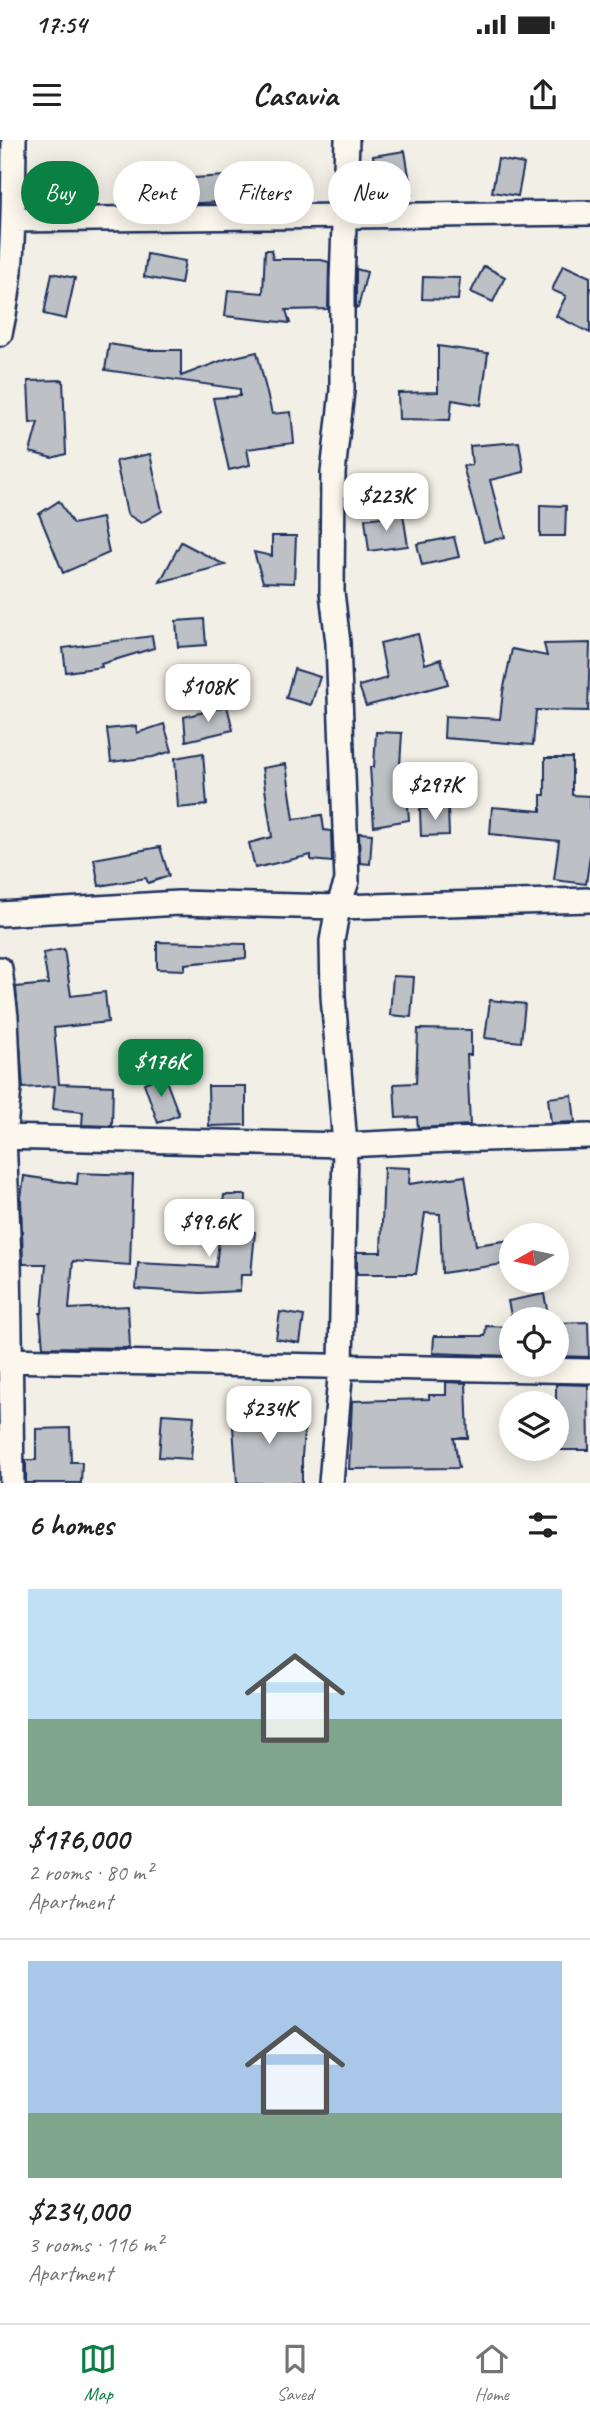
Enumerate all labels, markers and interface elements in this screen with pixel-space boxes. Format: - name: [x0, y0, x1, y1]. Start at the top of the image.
- text: 17:54: [35, 8, 86, 41]
- text: Casavia: [253, 74, 338, 115]
- icon: menu: [28, 76, 66, 114]
- icon: share: [524, 76, 562, 114]
- chip: Buy: [21, 161, 99, 224]
- chip: Rent: [113, 161, 200, 224]
- chip: Filters: [214, 161, 314, 224]
- chip: New: [328, 161, 411, 224]
- pin: $223K: [337, 474, 435, 533]
- text: $223K: [359, 481, 413, 510]
- pin: $108K: [159, 664, 257, 724]
- text: $108K: [181, 672, 235, 701]
- pin: $297K: [386, 762, 484, 822]
- text: $297K: [409, 770, 461, 799]
- pin: $176K: [112, 1040, 210, 1099]
- text: $176K: [134, 1047, 188, 1076]
- pin: $99.6K: [152, 1200, 266, 1259]
- text: $99.6K: [180, 1207, 238, 1236]
- north arrow: [499, 1223, 569, 1293]
- map controls: [499, 1223, 569, 1461]
- button: locate: [499, 1307, 569, 1377]
- pin: $234K: [220, 1386, 318, 1446]
- button: layers: [499, 1391, 569, 1461]
- text: $234K: [242, 1394, 296, 1423]
- text: 6 homes: [28, 1506, 113, 1544]
- icon: filters: [524, 1506, 562, 1544]
- icon: home: [232, 1635, 358, 1761]
- text: $176,000: [28, 1820, 129, 1858]
- text: 2 rooms · 80 m²: [28, 1858, 152, 1887]
- text: Apartment: [28, 1887, 113, 1916]
- icon: home: [232, 2007, 358, 2133]
- text: $234,000: [28, 2192, 128, 2230]
- text: 3 rooms · 116 m²: [28, 2230, 163, 2259]
- text: Apartment: [28, 2259, 113, 2288]
- tab: Map: [79, 2340, 117, 2406]
- tab: Saved: [276, 2340, 314, 2406]
- tab: Home: [473, 2340, 511, 2406]

